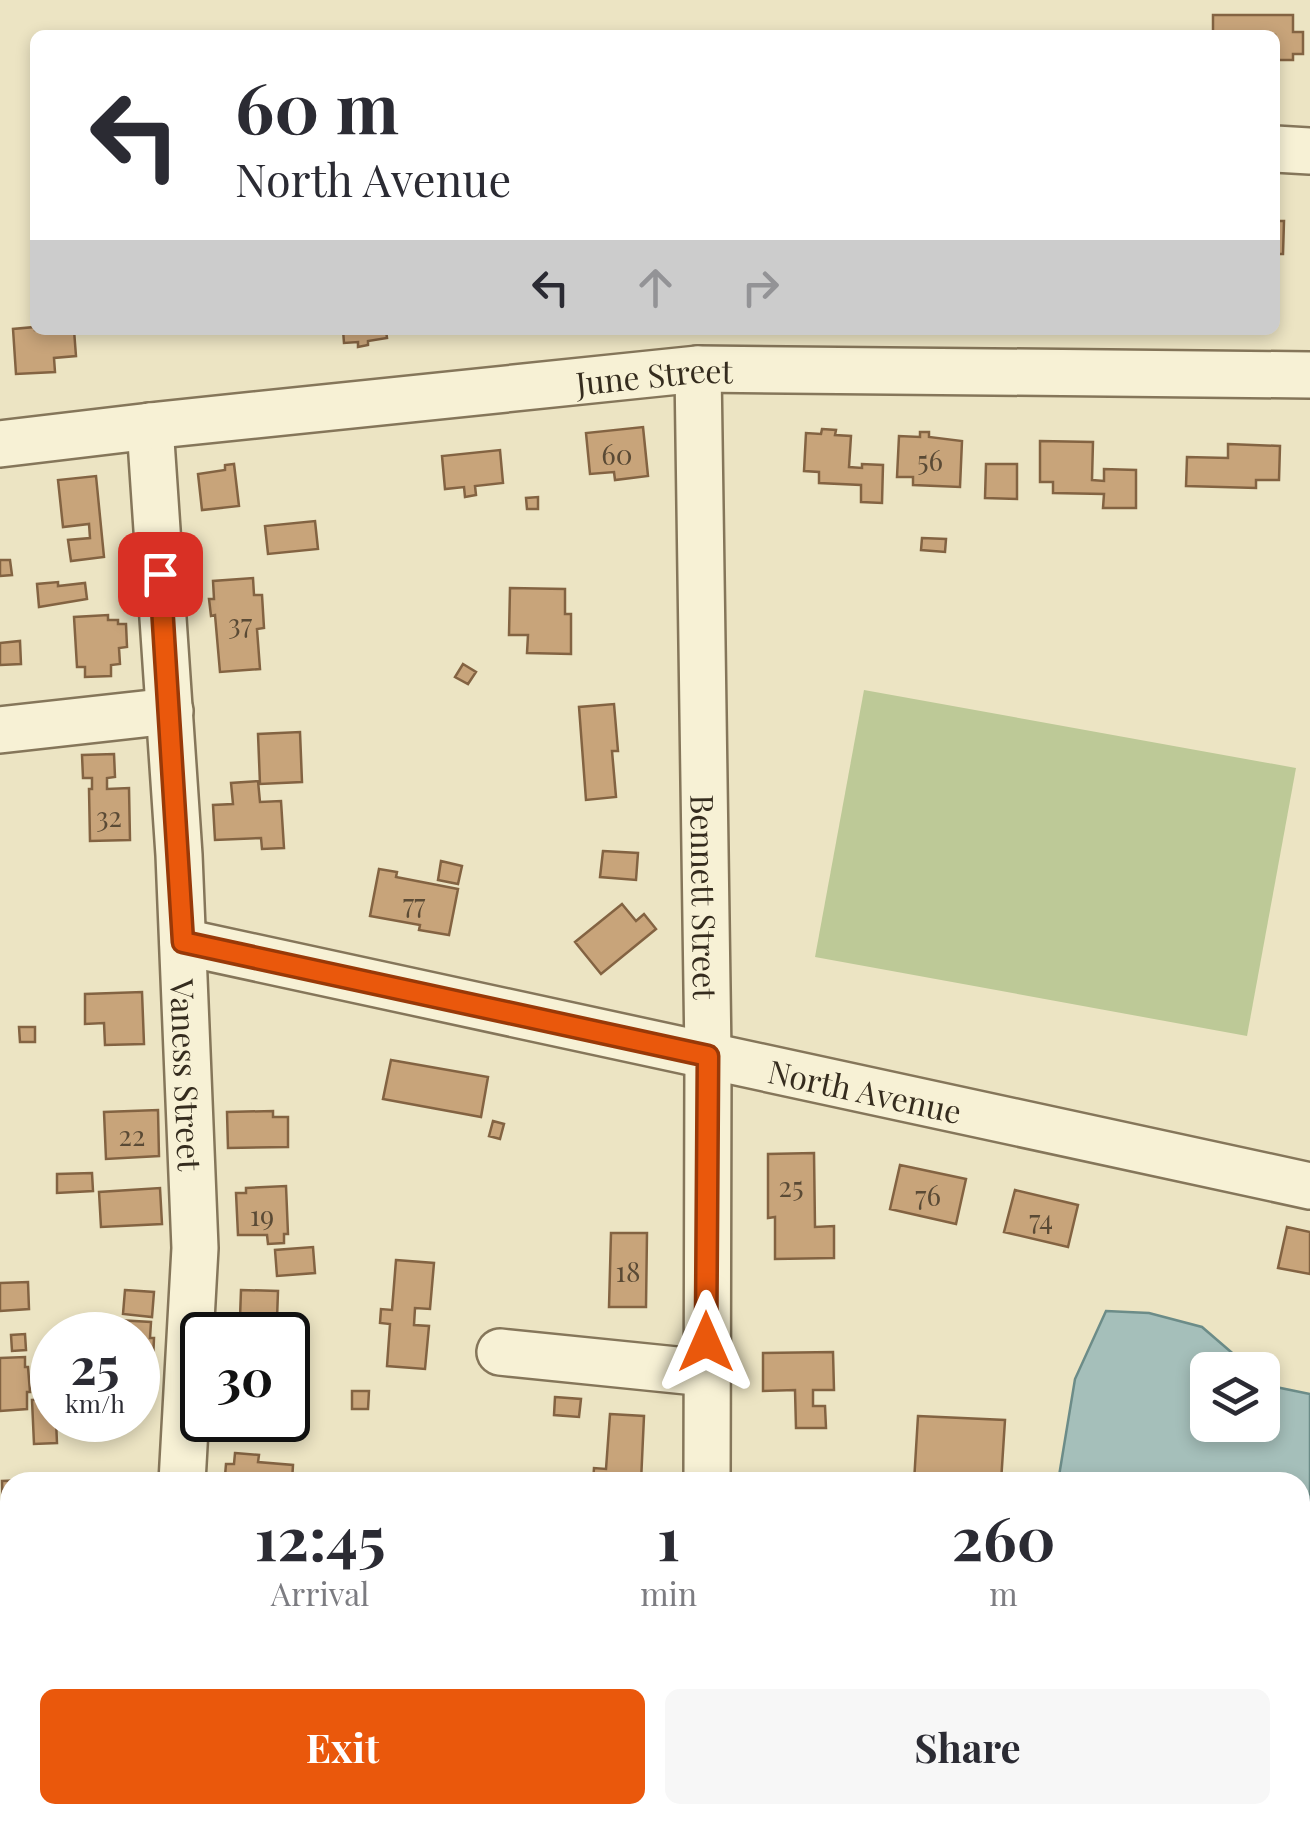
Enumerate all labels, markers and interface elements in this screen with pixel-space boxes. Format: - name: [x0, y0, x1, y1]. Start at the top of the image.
- text: 60 m: [235, 58, 399, 152]
- icon: left: [70, 70, 200, 200]
- text: North Avenue: [235, 148, 511, 208]
- icon: left: [523, 260, 578, 315]
- icon: ahead: [628, 260, 683, 315]
- icon: right: [733, 260, 788, 315]
- street label: June Street: [573, 347, 734, 403]
- house number: 60: [601, 435, 633, 472]
- house number: 56: [917, 441, 943, 478]
- pin: [118, 532, 203, 617]
- icon: arrive: [133, 547, 188, 602]
- house number: 37: [228, 604, 253, 641]
- street label: Bennett Street: [683, 794, 729, 1001]
- house number: 32: [96, 797, 122, 834]
- house number: 77: [403, 884, 426, 921]
- street label: Vaness Street: [163, 977, 213, 1172]
- street label: North Avenue: [765, 1048, 966, 1132]
- house number: 22: [119, 1116, 145, 1153]
- house number: 25: [778, 1167, 804, 1204]
- house number: 76: [915, 1176, 941, 1213]
- house number: 19: [250, 1196, 274, 1233]
- house number: 74: [1029, 1200, 1053, 1237]
- house number: 18: [616, 1252, 640, 1289]
- position arrow: [654, 1290, 758, 1394]
- speed limit sign: 30: [180, 1312, 310, 1442]
- text: 25: [70, 1331, 120, 1398]
- map controls: [1190, 1352, 1280, 1442]
- button: layers: [1190, 1352, 1280, 1442]
- text: km/h: [65, 1386, 125, 1419]
- text: 12:45: [255, 1496, 386, 1576]
- text: 1: [657, 1496, 680, 1576]
- text: 260: [952, 1496, 1055, 1576]
- text: Arrival: [271, 1571, 369, 1614]
- text: min: [640, 1571, 697, 1614]
- text: m: [989, 1571, 1018, 1614]
- button: Exit: [40, 1689, 645, 1804]
- button: Share: [665, 1689, 1270, 1804]

